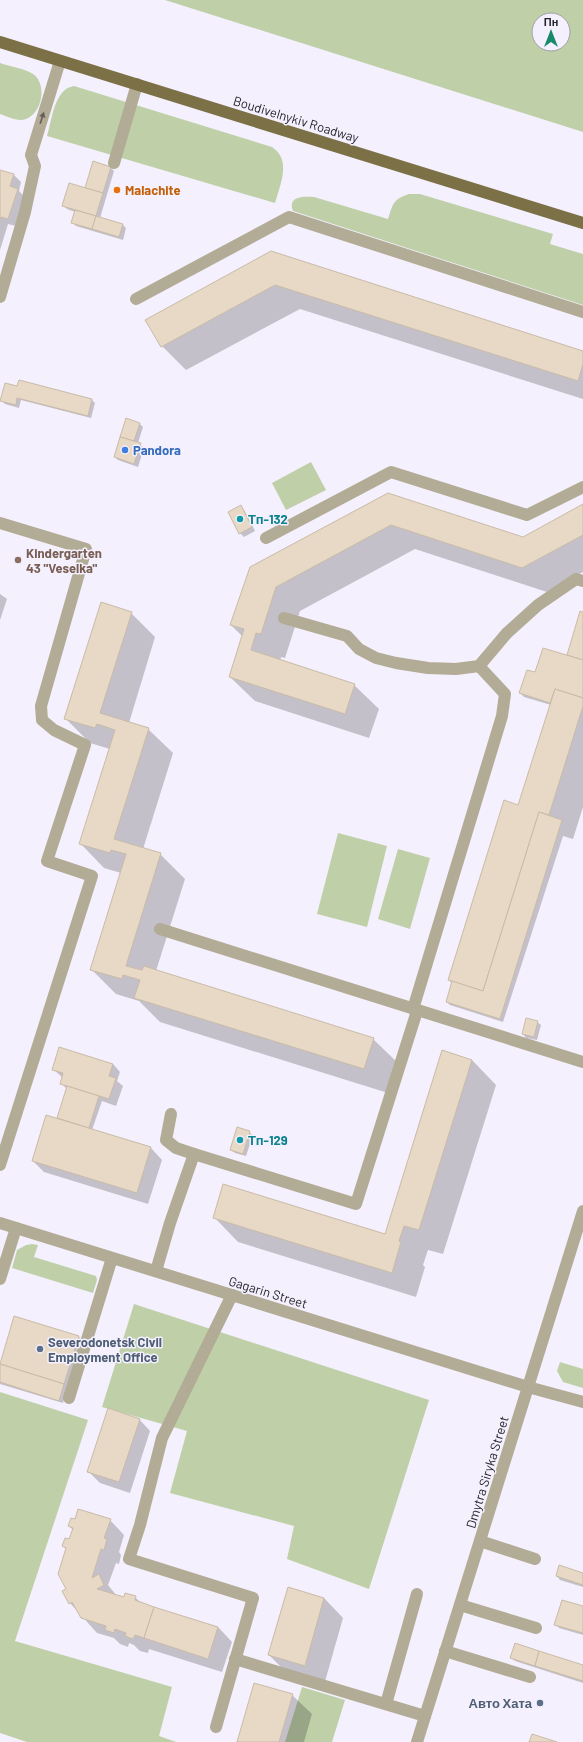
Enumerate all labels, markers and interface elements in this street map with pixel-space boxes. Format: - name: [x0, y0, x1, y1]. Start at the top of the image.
- north arrow: [531, 12, 571, 52]
- text: Пн: [544, 15, 558, 28]
- street label: Boudivelnykiv Roadway: [231, 92, 361, 146]
- one-way arrow: [39, 112, 45, 124]
- place label: Malachite: [125, 182, 181, 198]
- marker: Malachite: [112, 185, 122, 195]
- place label: Pandora: [133, 442, 181, 458]
- marker: Pandora: [120, 445, 130, 455]
- place label: Тп-132: [248, 511, 288, 527]
- marker: Тп-132: [235, 514, 245, 524]
- place label: Kindergarten 43 "Veselka": [26, 545, 102, 576]
- marker: Kindergarten 43 "Veselka": [13, 555, 23, 565]
- place label: Тп-129: [248, 1132, 288, 1148]
- marker: Тп-129: [235, 1135, 245, 1145]
- street label: Gagarin Street: [227, 1272, 309, 1312]
- place label: Severodonetsk Civil Employment Office: [48, 1334, 162, 1365]
- marker: Severodonetsk Civil Employment Office: [35, 1344, 45, 1354]
- street label: Dmytra Siryka Street: [462, 1414, 512, 1530]
- place label: Авто Хата: [469, 1695, 533, 1711]
- marker: Авто Хата: [535, 1698, 545, 1708]

